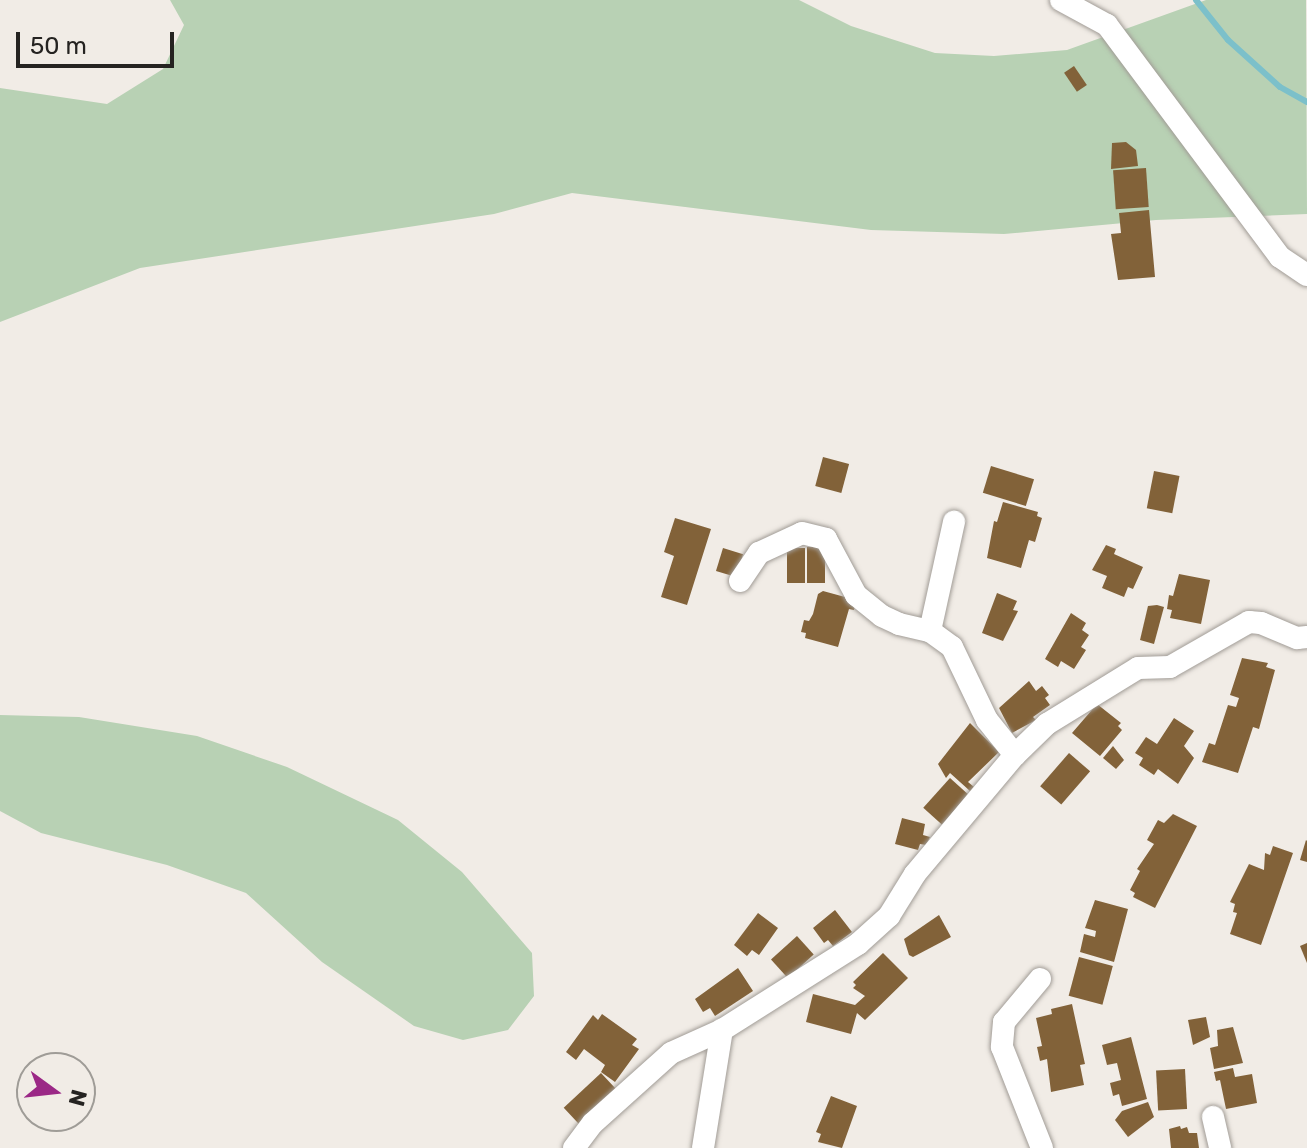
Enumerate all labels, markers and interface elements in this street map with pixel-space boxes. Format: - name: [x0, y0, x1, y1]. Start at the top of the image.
- scale bar: [20, 16, 178, 66]
- text: 50 m: [30, 32, 87, 60]
- north arrow: [16, 1052, 96, 1132]
- text: N: [63, 1087, 93, 1109]

